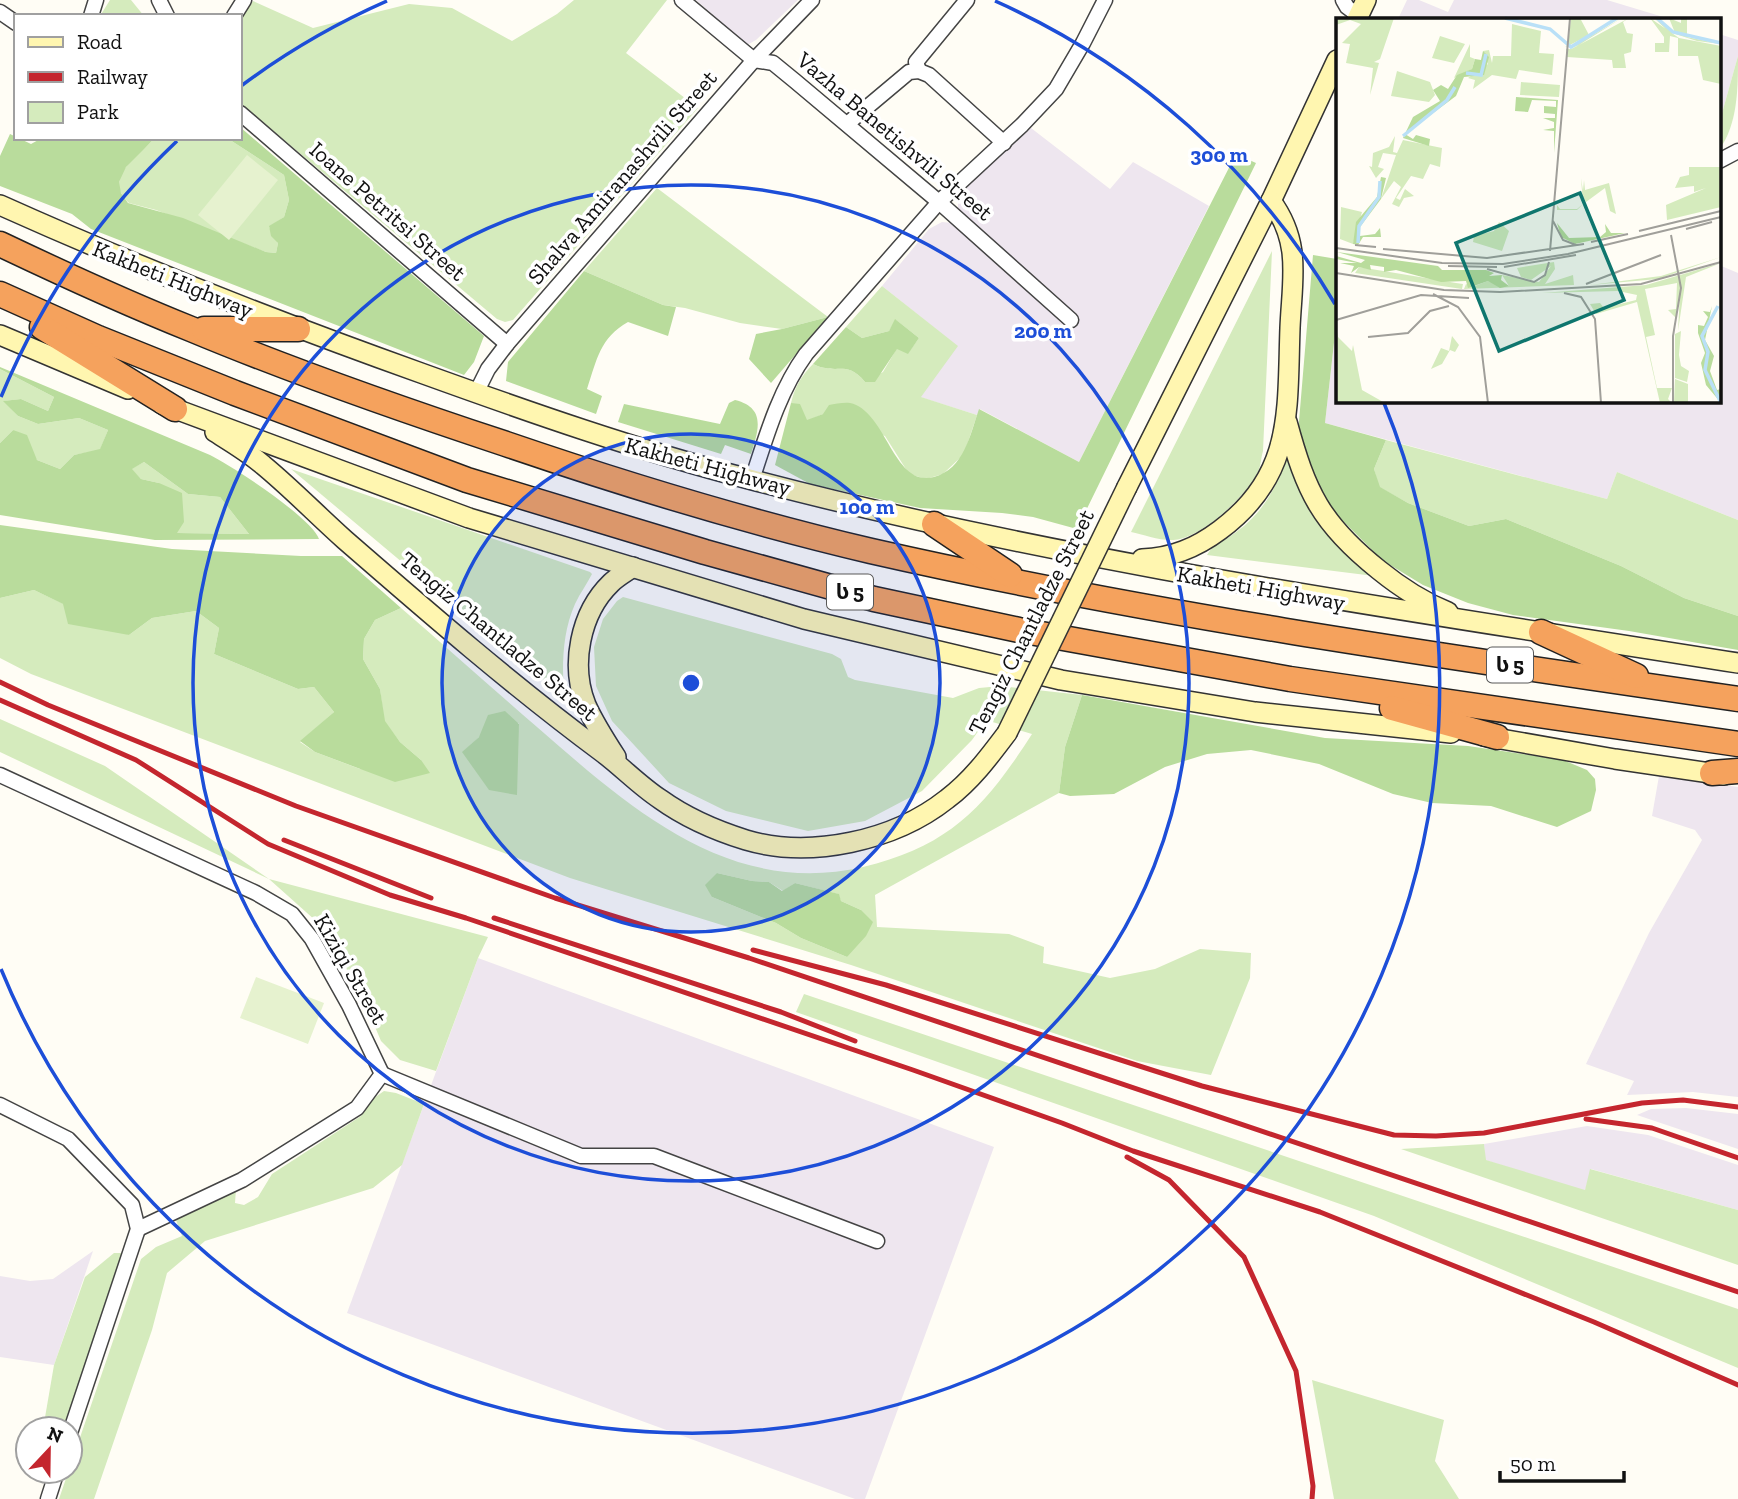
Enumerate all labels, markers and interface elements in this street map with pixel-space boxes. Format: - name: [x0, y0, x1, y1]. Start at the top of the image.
- legend: [14, 14, 242, 140]
- inset map: [1336, 18, 1720, 402]
- text: Road: [77, 29, 123, 54]
- street label: Vazha Banetishvili Street: [790, 45, 999, 227]
- text: Railway: [77, 64, 148, 89]
- street label: Shalva Amiranashvili Street: [521, 64, 723, 290]
- text: Park: [77, 99, 119, 124]
- street label: Ioane Petritsi Street: [304, 135, 472, 287]
- text: 300 m: [1190, 142, 1248, 167]
- street label: Kakheti Highway: [89, 234, 258, 324]
- text: 200 m: [1014, 318, 1072, 343]
- street label: Kakheti Highway: [622, 430, 794, 502]
- text: 100 m: [840, 494, 895, 519]
- street label: Tengiz Chantladze Street: [962, 504, 1100, 739]
- street label: Tengiz Chantladze Street: [394, 545, 604, 727]
- street label: Kakheti Highway: [1175, 559, 1348, 617]
- road number: ს 5: [827, 574, 873, 610]
- road number: ს 5: [1487, 648, 1533, 682]
- centre of rings: [679, 671, 703, 695]
- street label: Kiziqi Street: [308, 909, 394, 1030]
- north arrow: [14, 1415, 84, 1485]
- text: N: [44, 1421, 66, 1448]
- scale bar: [1500, 1440, 1624, 1484]
- text: 50 m: [1510, 1451, 1556, 1476]

